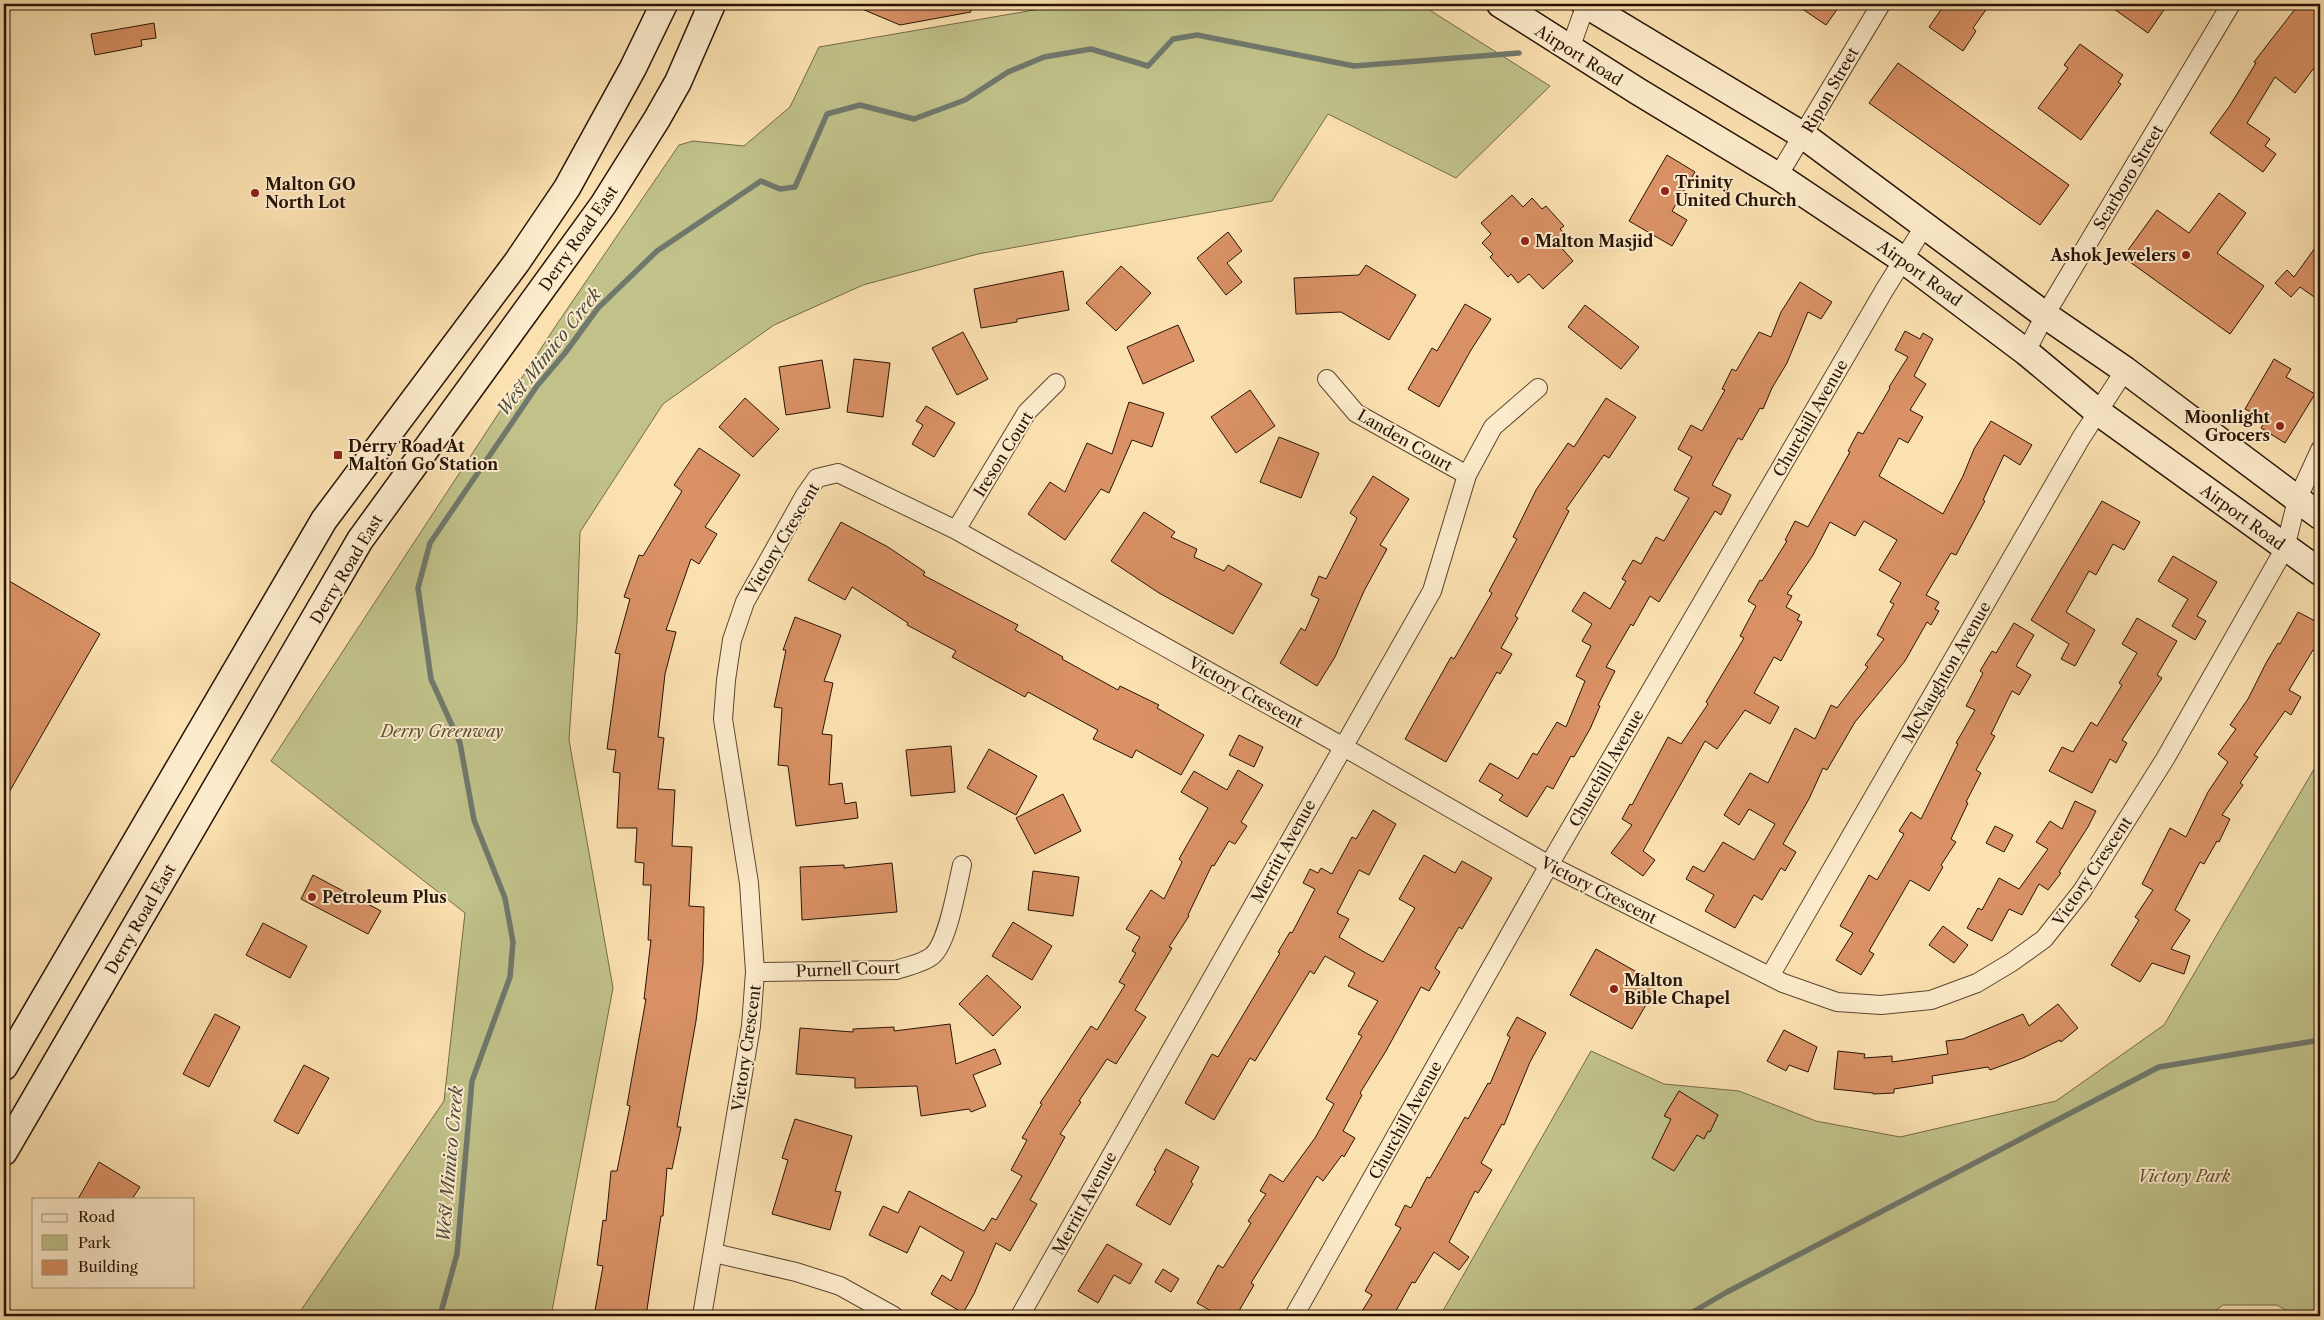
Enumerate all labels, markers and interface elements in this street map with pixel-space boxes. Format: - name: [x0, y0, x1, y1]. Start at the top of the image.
- street label: Airport Road: [1531, 20, 1627, 90]
- street label: Ripon Street: [1797, 43, 1863, 137]
- street label: Scarboro Street: [2089, 121, 2167, 233]
- place label: Trinity United Church: [1675, 172, 1797, 210]
- place label: Malton GO North Lot: [265, 174, 356, 212]
- street label: Derry Road East: [534, 181, 622, 294]
- marker: Trinity United Church: [1659, 185, 1671, 197]
- marker: Malton GO North Lot: [249, 187, 261, 199]
- place label: Malton Masjid: [1535, 231, 1654, 251]
- marker: Malton Masjid: [1519, 235, 1531, 247]
- street label: Airport Road: [1873, 235, 1966, 310]
- place label: Ashok Jewelers: [2049, 245, 2176, 265]
- marker: Ashok Jewelers: [2180, 249, 2192, 261]
- water label: West Mimico Creek: [492, 283, 606, 420]
- street label: Churchill Avenue: [1768, 356, 1852, 480]
- street label: Landen Court: [1354, 405, 1456, 475]
- street label: Ireson Court: [969, 407, 1037, 500]
- place label: Moonlight Grocers: [2184, 407, 2271, 445]
- marker: Moonlight Grocers: [2274, 420, 2286, 432]
- place label: Derry Road At Malton Go Station: [348, 436, 498, 474]
- marker: Derry Road At Malton Go Station: [332, 449, 344, 461]
- street label: Victory Crescent: [740, 479, 824, 600]
- street label: Airport Road: [2196, 479, 2289, 554]
- street label: Derry Road East: [306, 510, 387, 627]
- street label: McNaughton Avenue: [1897, 598, 1995, 746]
- street label: Victory Crescent: [1185, 652, 1307, 732]
- street label: Churchill Avenue: [1564, 706, 1648, 830]
- park label: Derry Greenway: [379, 721, 503, 741]
- street label: Merritt Avenue: [1246, 796, 1320, 906]
- street label: Victory Crescent: [2047, 812, 2136, 930]
- street label: Victory Crescent: [1537, 852, 1661, 928]
- street label: Derry Road East: [100, 860, 180, 978]
- place label: Petroleum Plus: [322, 887, 447, 907]
- marker: Petroleum Plus: [306, 891, 318, 903]
- street label: Purnell Court: [796, 957, 901, 981]
- place label: Malton Bible Chapel: [1624, 970, 1731, 1008]
- street label: Victory Crescent: [727, 983, 765, 1114]
- marker: Malton Bible Chapel: [1608, 983, 1620, 995]
- street label: Churchill Avenue: [1364, 1057, 1446, 1183]
- water label: West Mimico Creek: [432, 1084, 468, 1243]
- street label: Merritt Avenue: [1047, 1148, 1121, 1258]
- park label: Victory Park: [2138, 1166, 2231, 1186]
- legend: [32, 1198, 195, 1288]
- text: Road: [78, 1207, 115, 1226]
- text: Park: [78, 1233, 112, 1252]
- text: Building: [78, 1257, 138, 1276]

